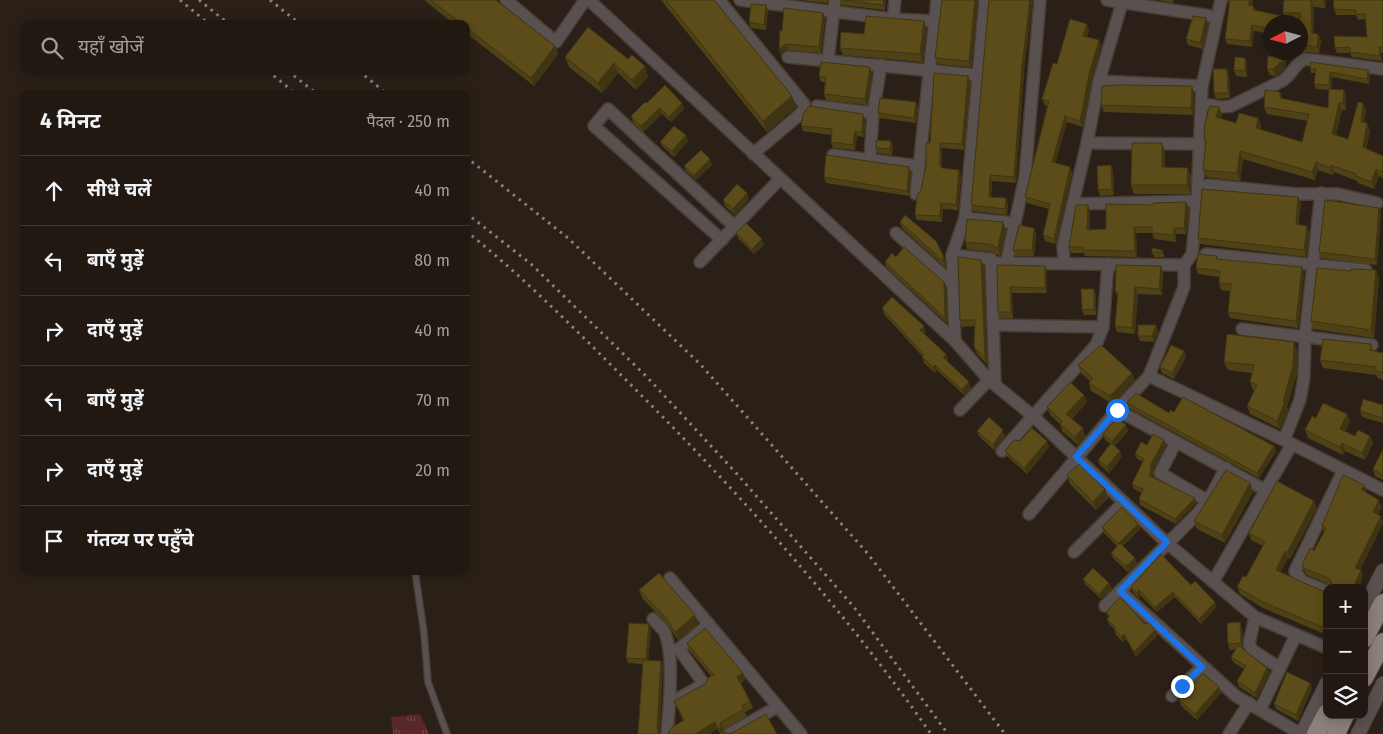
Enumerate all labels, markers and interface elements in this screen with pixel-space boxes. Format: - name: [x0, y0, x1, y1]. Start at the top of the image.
- north arrow: [1263, 15, 1308, 60]
- search box: [20, 20, 470, 75]
- icon: search: [38, 34, 66, 62]
- text: यहाँ खोजें: [78, 35, 144, 58]
- text: 4 मिनट: [40, 108, 101, 134]
- text: पैदल · 250 m: [366, 112, 450, 131]
- icon: ahead: [40, 177, 68, 205]
- text: सीधे चलें: [87, 178, 151, 201]
- text: 40 m: [415, 181, 450, 200]
- icon: left: [40, 247, 68, 275]
- text: बाएँ मुड़ें: [87, 248, 144, 271]
- text: 80 m: [414, 251, 450, 270]
- icon: right: [40, 317, 68, 345]
- text: दाएँ मुड़ें: [87, 318, 143, 341]
- text: 40 m: [415, 321, 450, 340]
- icon: left: [40, 387, 68, 415]
- text: बाएँ मुड़ें: [87, 388, 144, 411]
- text: 70 m: [416, 391, 450, 410]
- route start: [1106, 399, 1129, 422]
- icon: right: [40, 457, 68, 485]
- text: दाएँ मुड़ें: [87, 458, 143, 481]
- text: 20 m: [415, 461, 450, 480]
- icon: arrive: [40, 527, 68, 555]
- text: गंतव्य पर पहुँचे: [87, 528, 194, 551]
- map controls: [1323, 584, 1368, 719]
- button: +: [1323, 584, 1368, 629]
- button: −: [1323, 629, 1368, 674]
- button: layers: [1323, 674, 1368, 719]
- route end: [1171, 675, 1194, 698]

